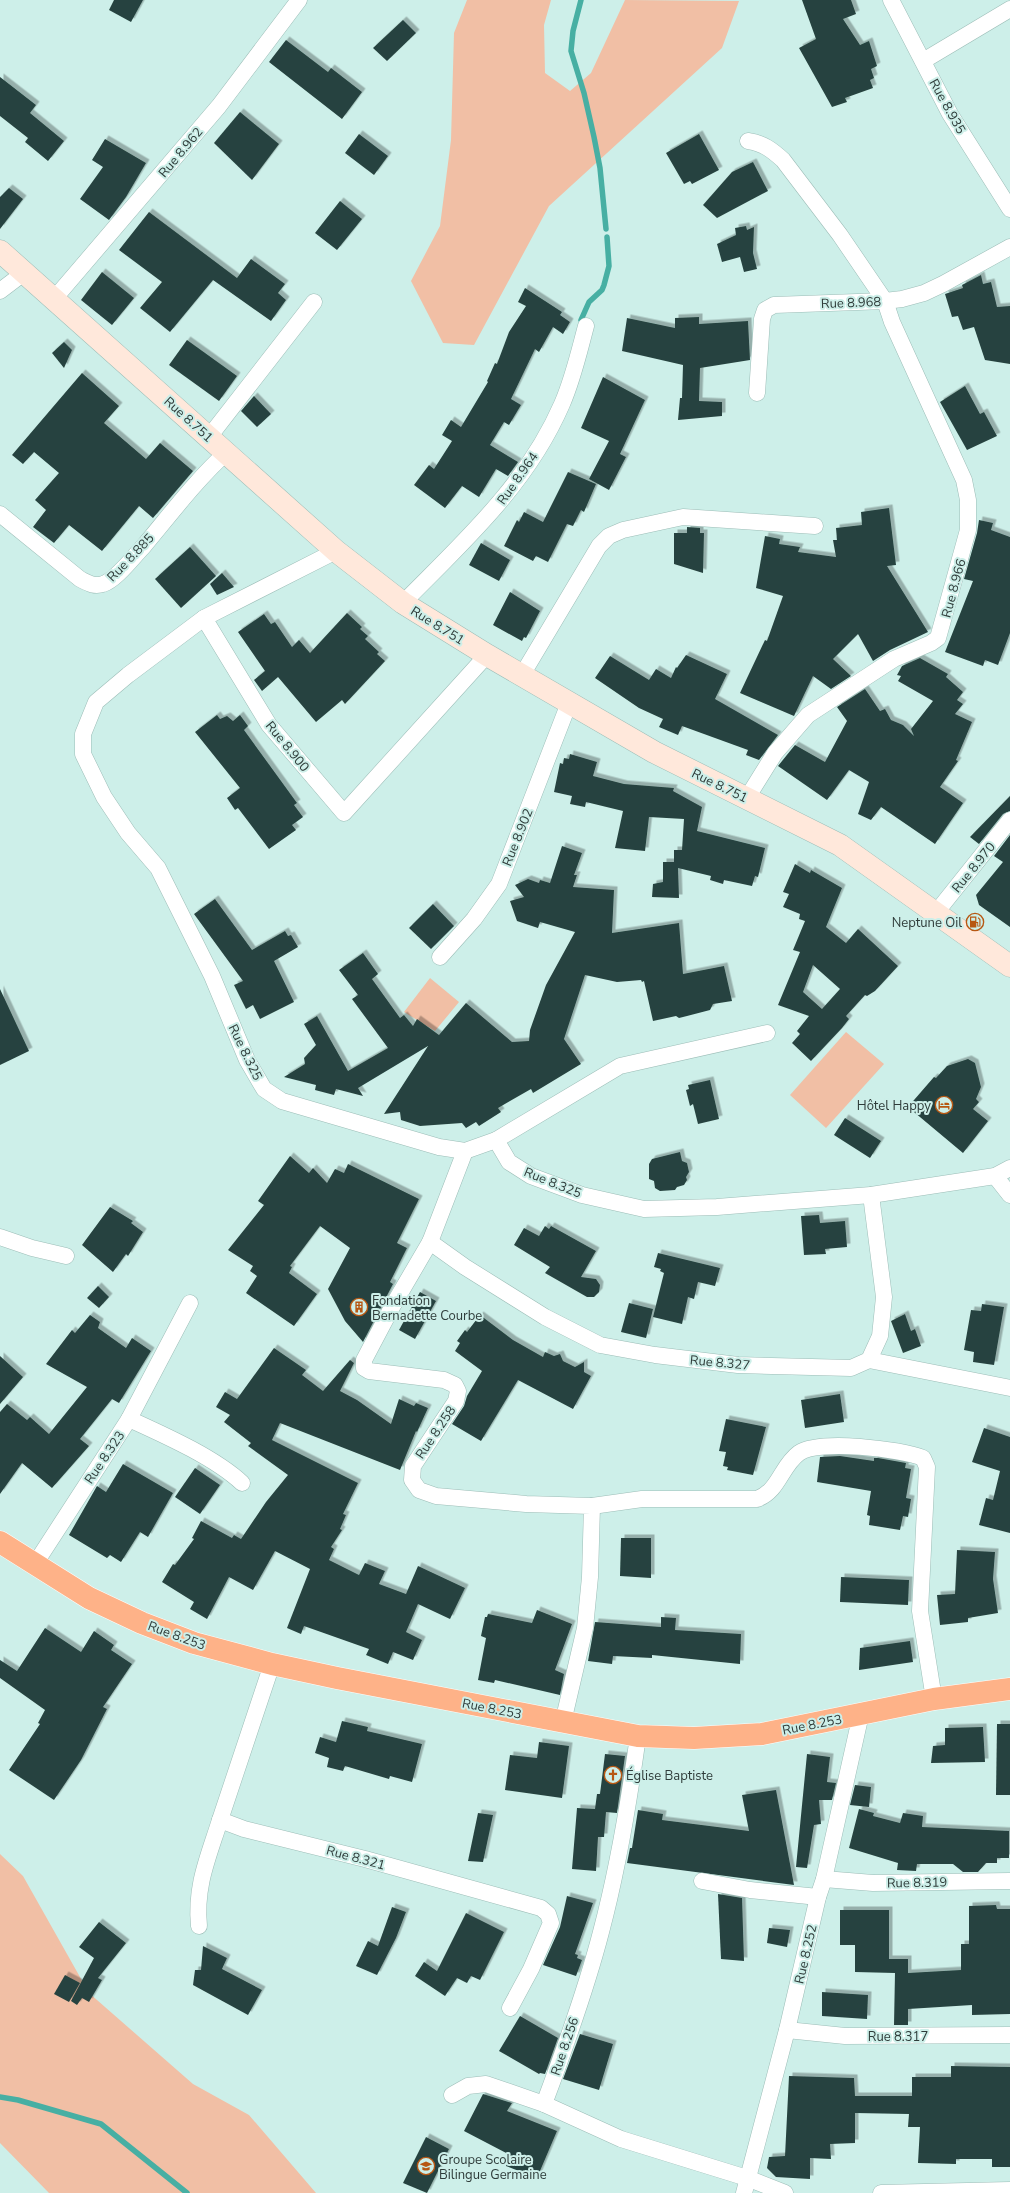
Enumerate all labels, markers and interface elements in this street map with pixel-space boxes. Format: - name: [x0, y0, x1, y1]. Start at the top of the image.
- street label: Rue 8.935: [925, 76, 970, 137]
- street label: Rue 8.962: [154, 124, 207, 182]
- street label: Rue 8.968: [821, 293, 882, 313]
- street label: Rue 8.751: [160, 393, 217, 447]
- street label: Rue 8.964: [493, 449, 543, 508]
- street label: Rue 8.885: [103, 530, 158, 586]
- street label: Rue 8.966: [937, 557, 971, 620]
- street label: Rue 8.751: [407, 602, 468, 649]
- street label: Rue 8.900: [261, 717, 313, 776]
- street label: Rue 8.751: [688, 765, 751, 807]
- street label: Rue 8.902: [498, 806, 538, 869]
- street label: Rue 8.970: [948, 838, 1000, 897]
- fuel station icon: Neptune Oil: [965, 912, 985, 932]
- place label: Neptune Oil: [892, 914, 962, 932]
- street label: Rue 8.325: [224, 1021, 267, 1084]
- hotel icon: Hôtel Happy: [934, 1095, 954, 1115]
- place label: Hôtel Happy: [857, 1097, 931, 1115]
- street label: Rue 8.325: [521, 1163, 584, 1203]
- place label: Fondation Bernadette Courbe: [372, 1292, 482, 1325]
- building icon: Fondation Bernadette Courbe: [349, 1297, 369, 1317]
- street label: Rue 8.327: [689, 1351, 751, 1375]
- street label: Rue 8.258: [411, 1402, 460, 1463]
- street label: Rue 8.323: [80, 1427, 129, 1488]
- street label: Rue 8.253: [145, 1617, 208, 1655]
- street label: Rue 8.253: [460, 1694, 523, 1724]
- street label: Rue 8.253: [781, 1710, 844, 1740]
- church icon: Église Baptiste: [603, 1765, 623, 1785]
- place label: Église Baptiste: [626, 1766, 713, 1785]
- street label: Rue 8.321: [324, 1841, 387, 1874]
- street label: Rue 8.319: [887, 1873, 947, 1893]
- street label: Rue 8.252: [790, 1923, 822, 1986]
- street label: Rue 8.256: [547, 2015, 583, 2078]
- street label: Rue 8.317: [868, 2028, 928, 2046]
- place label: Groupe Scolaire Bilingue Germaine: [439, 2151, 547, 2184]
- school or university icon: Groupe Scolaire Bilingue Germaine: [416, 2156, 436, 2176]

